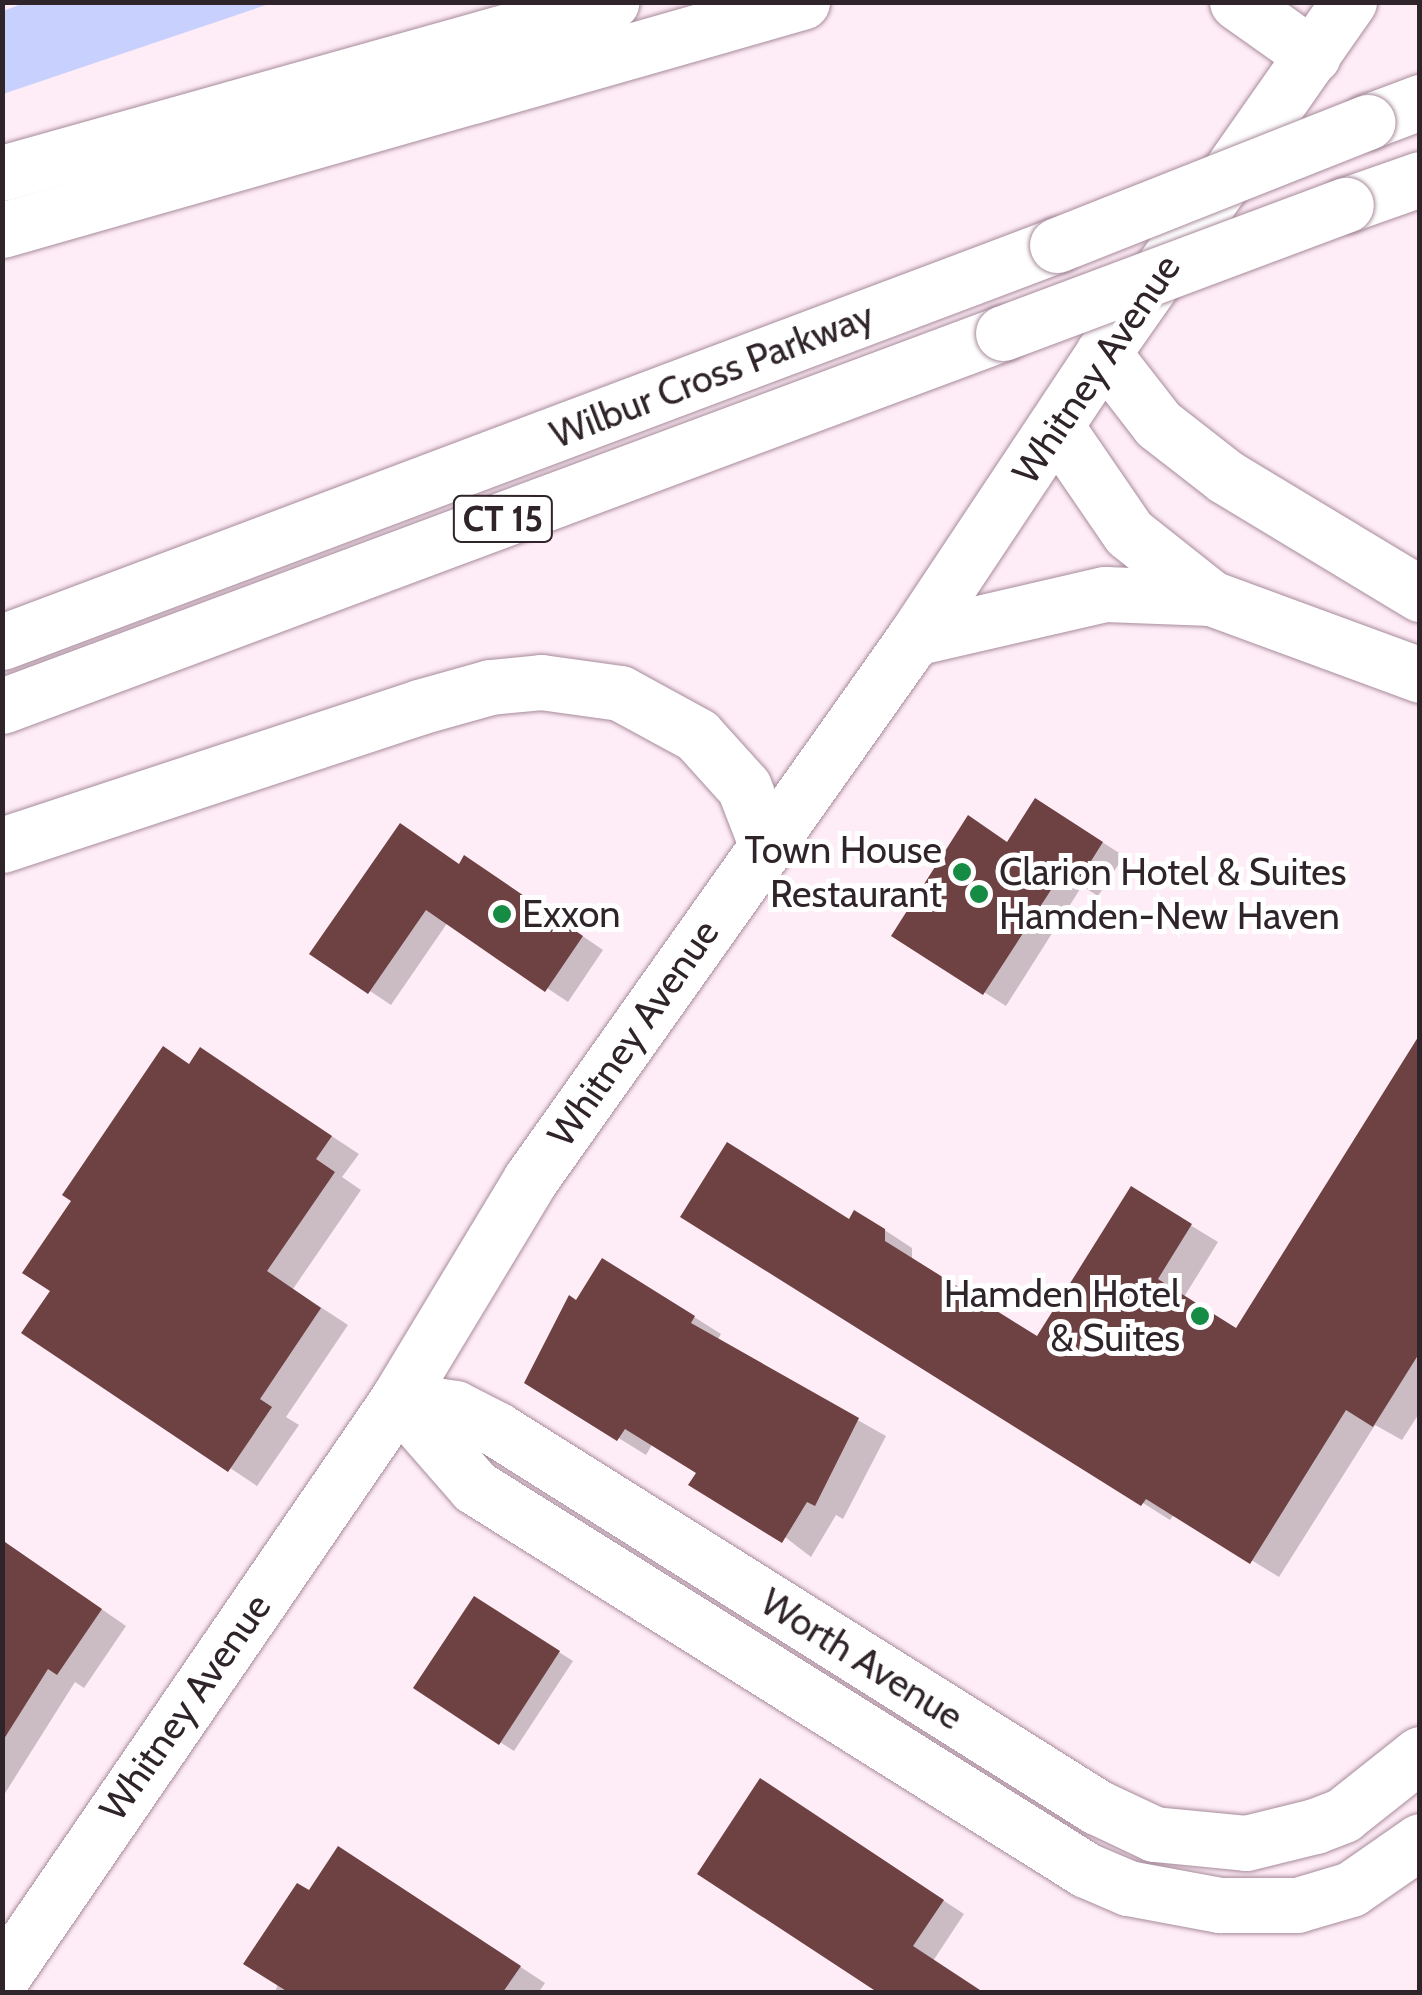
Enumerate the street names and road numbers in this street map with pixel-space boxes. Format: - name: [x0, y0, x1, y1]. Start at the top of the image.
- street label: Whitney Avenue: [1003, 246, 1189, 492]
- street label: Wilbur Cross Parkway: [544, 292, 880, 458]
- road number: CT 15: [450, 489, 556, 549]
- street label: Whitney Avenue: [538, 911, 728, 1155]
- street label: Worth Avenue: [752, 1579, 972, 1739]
- street label: Whitney Avenue: [90, 1585, 280, 1829]

